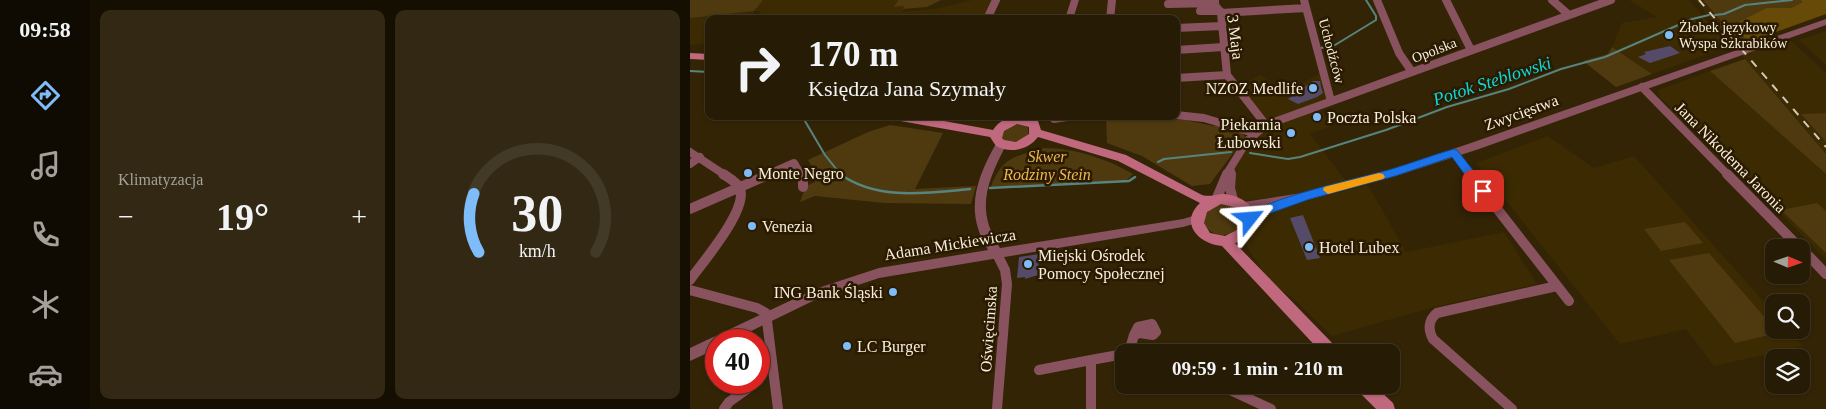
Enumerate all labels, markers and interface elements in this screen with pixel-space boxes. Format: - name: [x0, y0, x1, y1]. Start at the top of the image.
- street label: 3 Maja: [1223, 14, 1247, 60]
- text: 09:58: [19, 17, 71, 42]
- street label: Uchodźców: [1316, 17, 1348, 86]
- place label: Żłobek językowy Wyspa Szkrabików: [1679, 20, 1788, 51]
- marker: Żłobek językowy Wyspa Szkrabików: [1663, 29, 1675, 41]
- icon: right: [725, 35, 790, 100]
- text: 170 m: [808, 35, 898, 74]
- street label: Opolska: [1410, 35, 1459, 66]
- water label: Potok Steblowski: [1429, 52, 1554, 110]
- text: Księdza Jana Szymały: [808, 76, 1006, 101]
- icon: directions: [28, 78, 63, 113]
- place label: NZOZ Medlife: [1206, 80, 1303, 97]
- marker: NZOZ Medlife: [1307, 82, 1319, 94]
- street label: Zwycięstwa: [1482, 91, 1561, 135]
- street label: Jana Nikodema Jaronia: [1672, 99, 1789, 216]
- place label: Poczta Polska: [1327, 109, 1416, 126]
- marker: Poczta Polska: [1311, 111, 1323, 123]
- place label: Piekarnia Łubowski: [1217, 116, 1282, 151]
- marker: Piekarnia Łubowski: [1285, 127, 1297, 139]
- icon: music: [28, 148, 63, 183]
- park label: Skwer Rodziny Stein: [1002, 148, 1091, 184]
- place label: Monte Negro: [758, 165, 844, 183]
- marker: Monte Negro: [742, 167, 754, 179]
- pin: [1462, 170, 1504, 212]
- text: Klimatyzacja: [118, 171, 203, 188]
- icon: arrive: [1469, 177, 1497, 205]
- text: 30: [512, 185, 564, 242]
- position arrow: [1223, 192, 1275, 244]
- text: 19°: [216, 196, 269, 238]
- text: −: [118, 201, 134, 232]
- text: +: [351, 201, 367, 232]
- icon: phone: [28, 217, 63, 252]
- place label: Venezia: [762, 218, 813, 235]
- marker: Venezia: [746, 220, 758, 232]
- street label: Adama Mickiewicza: [883, 226, 1017, 263]
- place label: Hotel Lubex: [1319, 239, 1399, 256]
- north arrow: [1765, 239, 1810, 284]
- map controls: [1765, 239, 1810, 394]
- text: km/h: [519, 241, 556, 261]
- marker: Hotel Lubex: [1303, 241, 1315, 253]
- place label: Miejski Ośrodek Pomocy Społecznej: [1038, 247, 1165, 283]
- marker: Miejski Ośrodek Pomocy Społecznej: [1022, 258, 1034, 270]
- place label: ING Bank Śląski: [774, 283, 884, 302]
- street label: Oświęcimska: [977, 285, 1001, 373]
- marker: ING Bank Śląski: [887, 286, 899, 298]
- icon: climate: [28, 287, 63, 322]
- button: search: [1765, 294, 1810, 339]
- speed limit sign: 40: [705, 329, 770, 394]
- place label: LC Burger: [857, 338, 926, 356]
- marker: LC Burger: [841, 340, 853, 352]
- button: layers: [1765, 349, 1810, 394]
- icon: car: [28, 357, 63, 392]
- text: 09:59 · 1 min · 210 m: [1172, 358, 1343, 379]

